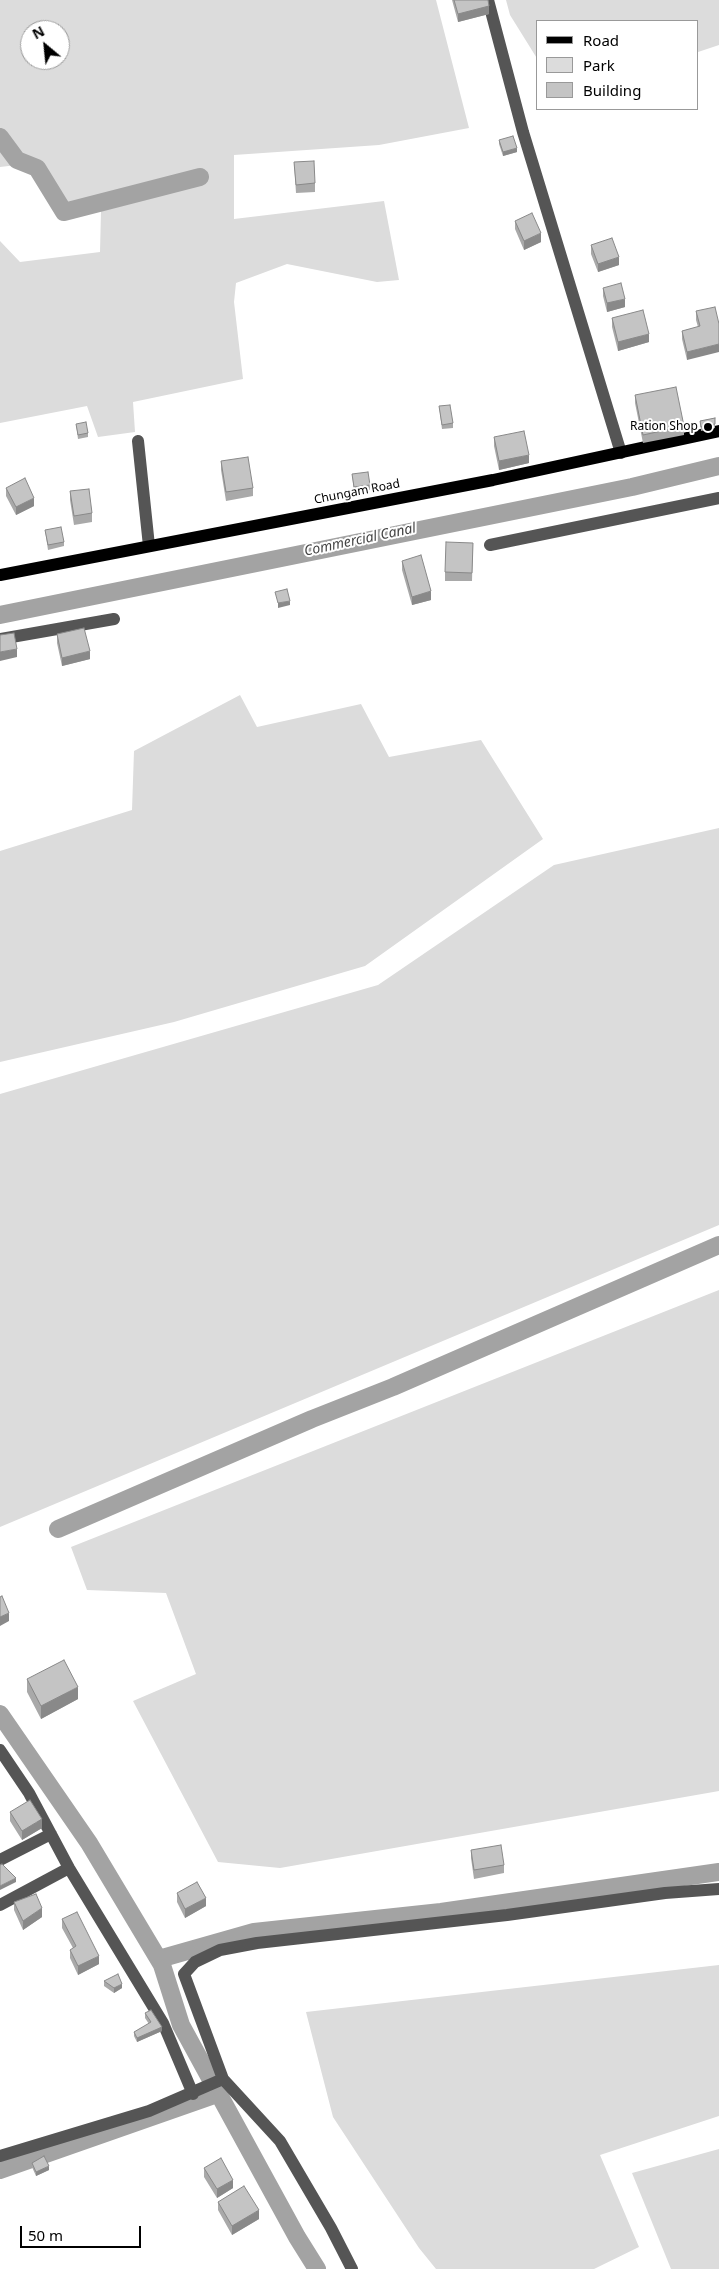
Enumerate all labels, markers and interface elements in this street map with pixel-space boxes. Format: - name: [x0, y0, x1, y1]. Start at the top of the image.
- north arrow: [20, 20, 70, 70]
- legend: [536, 20, 699, 110]
- text: N: [29, 21, 48, 43]
- text: Road: [583, 30, 619, 50]
- text: Park: [583, 55, 615, 75]
- text: Building: [583, 80, 641, 100]
- place label: Ration Shop: [630, 420, 698, 434]
- marker: Ration Shop: [702, 421, 714, 433]
- street label: Chungam Road: [313, 477, 401, 507]
- water label: Commercial Canal: [303, 520, 417, 560]
- scale bar: [22, 2216, 144, 2248]
- text: 50 m: [28, 2225, 63, 2245]

